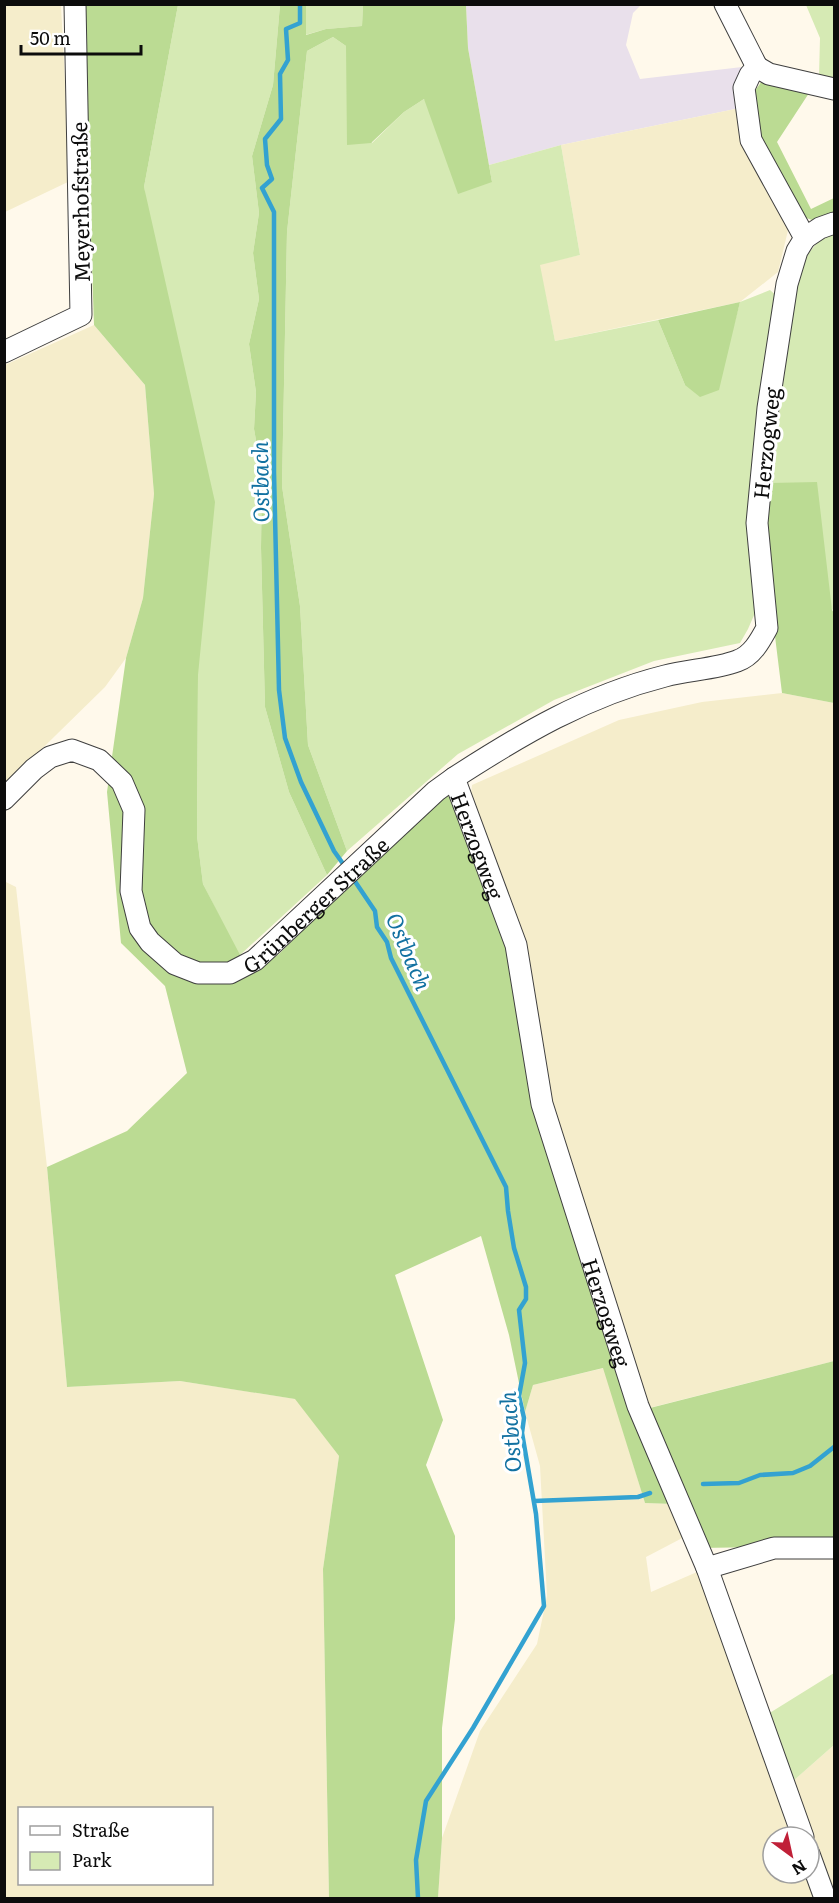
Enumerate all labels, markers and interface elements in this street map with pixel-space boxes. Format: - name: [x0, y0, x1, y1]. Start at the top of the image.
- scale bar: [21, 18, 141, 56]
- text: 50 m: [30, 24, 71, 51]
- street label: Meyerhofstraße: [62, 121, 96, 283]
- street label: Herzogweg: [744, 385, 786, 501]
- water label: Ostbach: [242, 441, 276, 523]
- street label: Herzogweg: [445, 787, 513, 904]
- street label: Grünberger Straße: [237, 828, 394, 979]
- water label: Ostbach: [379, 907, 441, 995]
- street label: Herzogweg: [576, 1254, 640, 1371]
- water label: Ostbach: [490, 1390, 528, 1474]
- legend: [18, 1807, 213, 1885]
- text: Straße: [72, 1816, 129, 1843]
- north arrow: [761, 1825, 821, 1885]
- text: Park: [72, 1846, 113, 1873]
- text: N: [788, 1855, 812, 1882]

